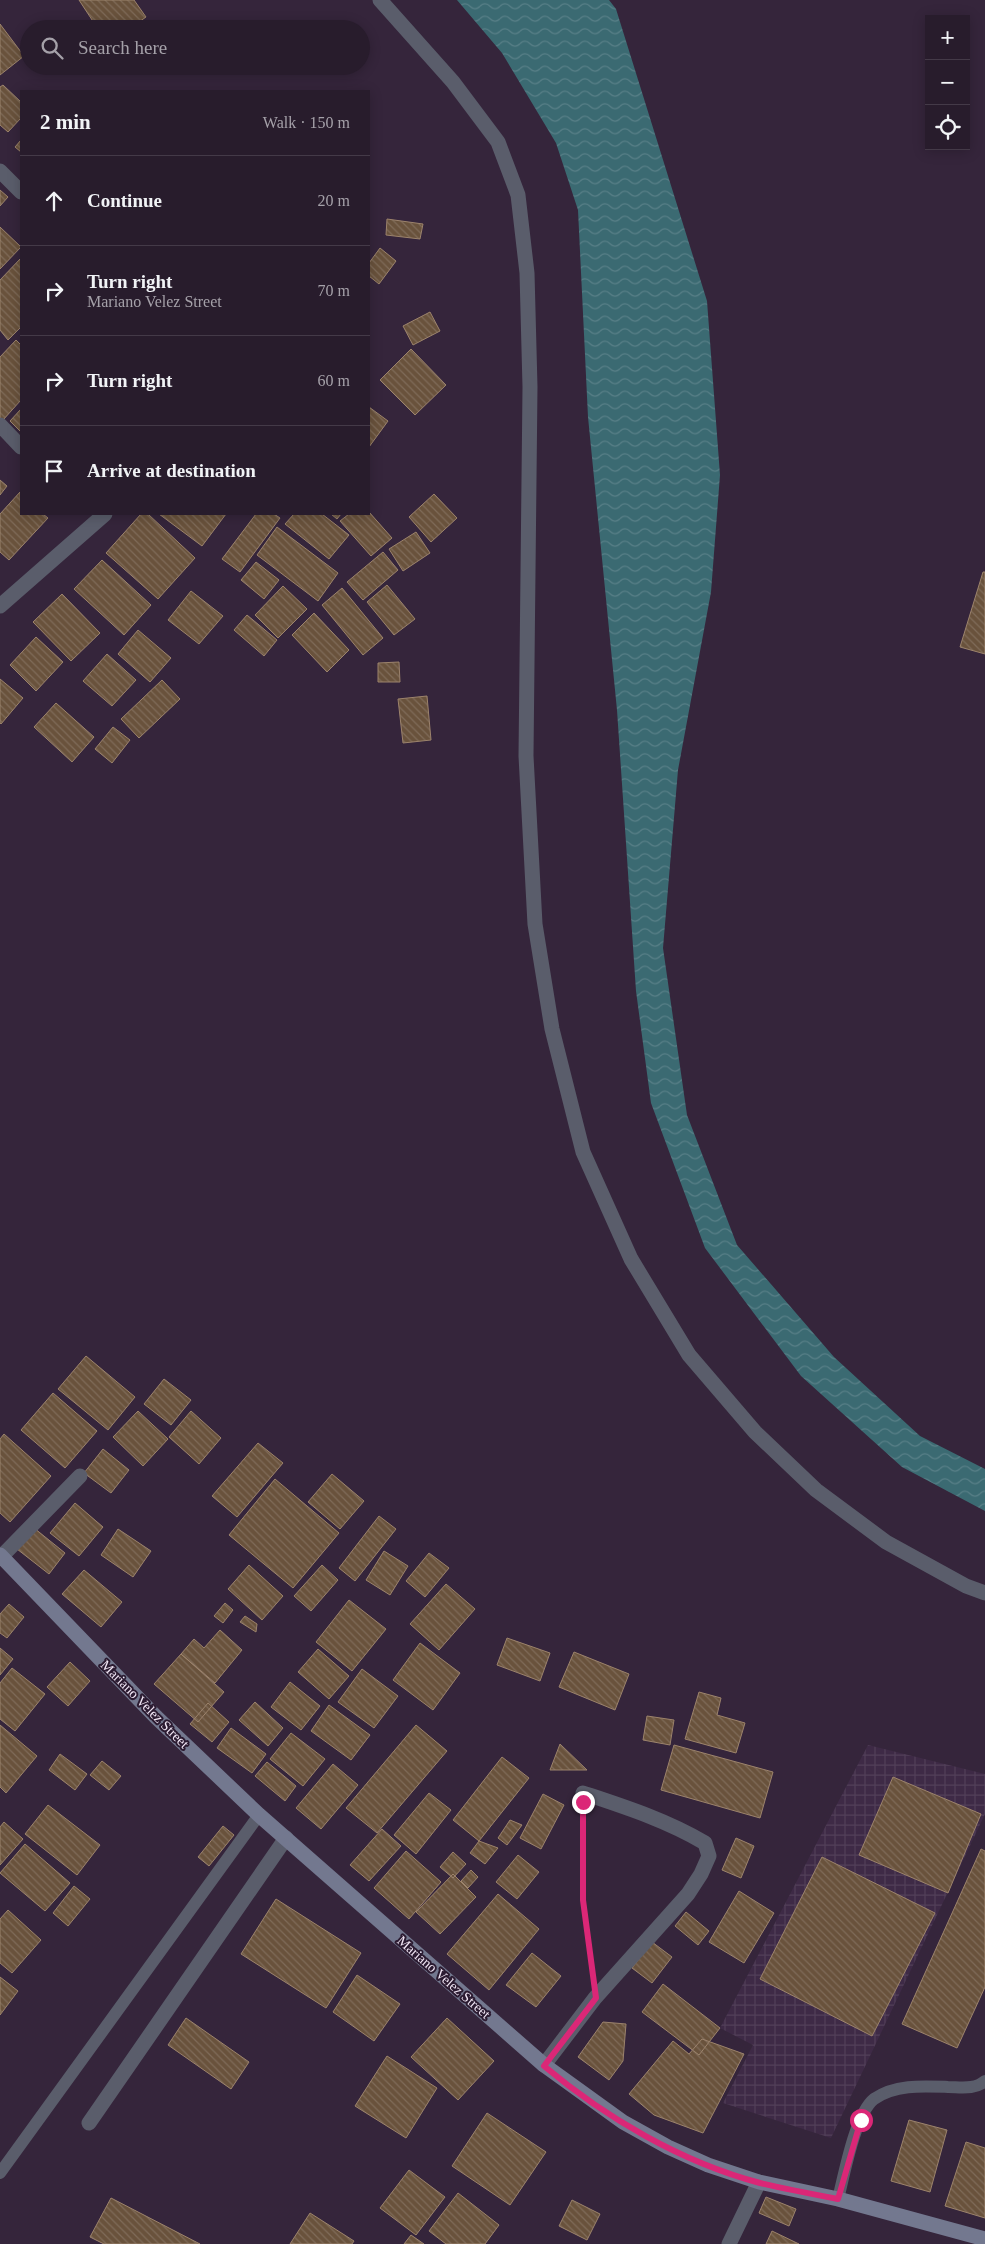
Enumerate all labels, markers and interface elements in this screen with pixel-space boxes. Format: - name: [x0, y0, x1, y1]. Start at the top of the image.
- map controls: [925, 15, 970, 150]
- button: +: [925, 15, 970, 60]
- search box: [20, 20, 370, 75]
- icon: search: [38, 34, 66, 62]
- text: Search here: [78, 37, 167, 58]
- button: −: [925, 60, 970, 105]
- button: locate: [925, 105, 970, 150]
- text: 2 min: [40, 110, 91, 134]
- text: Walk · 150 m: [263, 114, 350, 131]
- icon: ahead: [40, 187, 68, 215]
- text: Continue: [87, 190, 162, 211]
- text: 20 m: [318, 192, 350, 209]
- text: Turn right: [87, 271, 172, 292]
- icon: right: [40, 277, 68, 305]
- text: 70 m: [318, 282, 350, 299]
- text: Mariano Velez Street: [87, 293, 222, 310]
- icon: right: [40, 367, 68, 395]
- text: Turn right: [87, 370, 172, 391]
- text: 60 m: [318, 372, 350, 389]
- icon: arrive: [40, 457, 68, 485]
- text: Arrive at destination: [87, 460, 256, 481]
- street label: Mariano Velez Street: [98, 1657, 192, 1751]
- route end: [572, 1791, 595, 1814]
- street label: Mariano Velez Street: [394, 1933, 493, 2022]
- route start: [850, 2109, 873, 2132]

